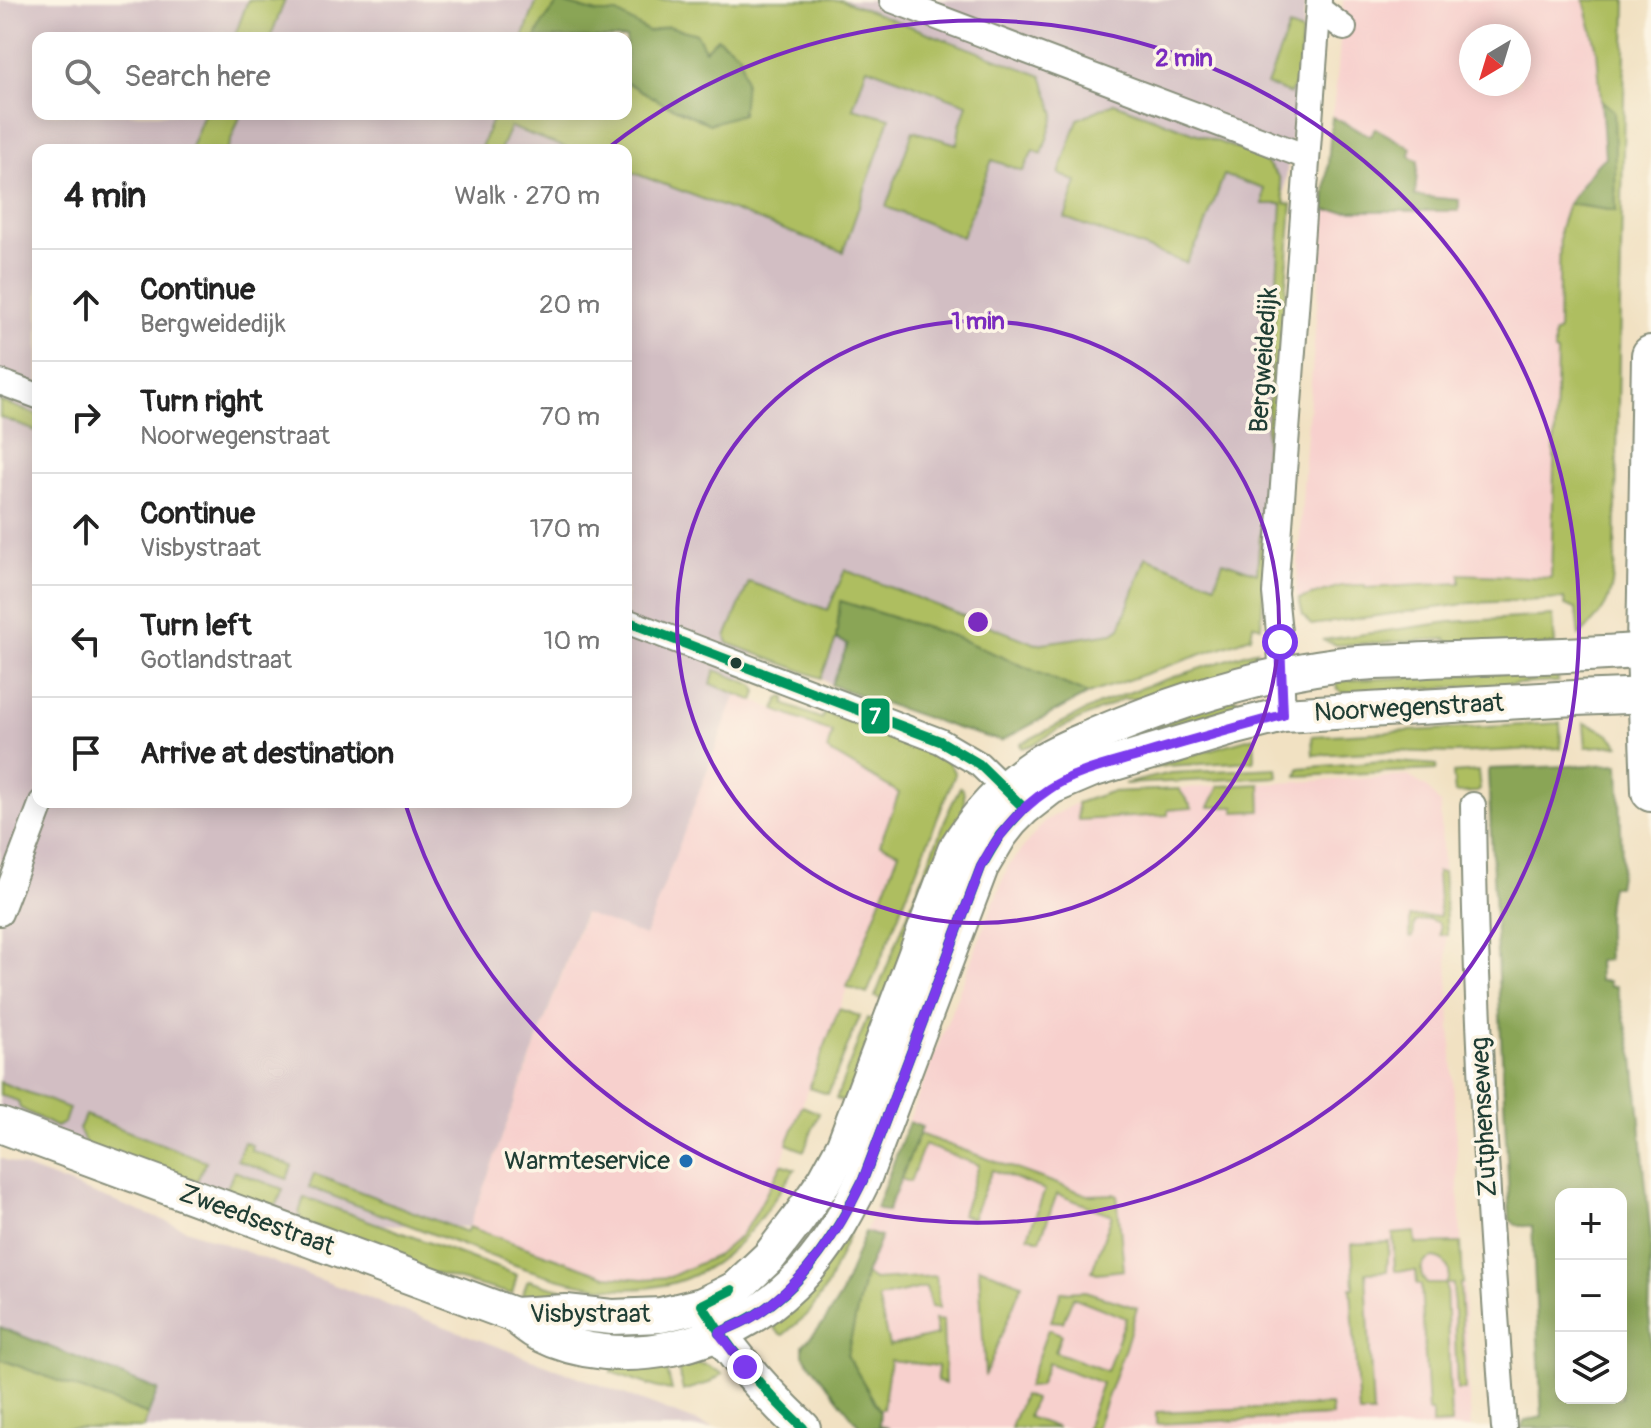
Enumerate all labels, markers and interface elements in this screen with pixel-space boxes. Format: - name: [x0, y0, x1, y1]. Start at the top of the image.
- north arrow: [1459, 24, 1531, 96]
- search box: [32, 32, 632, 120]
- text: 2 min: [1155, 44, 1213, 73]
- icon: search: [60, 54, 104, 98]
- text: Search here: [124, 58, 271, 95]
- text: 4 min: [64, 175, 146, 218]
- text: Walk · 270 m: [454, 180, 600, 212]
- text: Continue: [140, 271, 255, 308]
- icon: ahead: [64, 283, 108, 327]
- street label: Bergweidedijk: [1243, 286, 1285, 434]
- text: 20 m: [539, 289, 600, 321]
- text: 1 min: [951, 307, 1005, 336]
- text: Bergweidedijk: [140, 308, 286, 340]
- text: Turn right: [140, 383, 263, 420]
- icon: right: [64, 395, 108, 439]
- text: 70 m: [540, 401, 600, 433]
- text: Noorwegenstraat: [140, 420, 330, 452]
- text: Continue: [140, 495, 255, 532]
- icon: ahead: [64, 507, 108, 551]
- text: 170 m: [530, 513, 600, 545]
- text: Visbystraat: [140, 532, 261, 564]
- text: Turn left: [140, 607, 251, 644]
- centre of rings: [964, 608, 992, 636]
- icon: left: [64, 619, 108, 663]
- route start: [1262, 624, 1298, 660]
- text: 10 m: [543, 625, 600, 657]
- text: Gotlandstraat: [140, 644, 292, 676]
- unlabelled marker: [728, 655, 744, 671]
- street label: Noorwegenstraat: [1313, 687, 1505, 729]
- line badge: 7: [860, 697, 891, 735]
- text: 7: [869, 703, 881, 731]
- icon: arrive: [64, 731, 108, 775]
- text: Arrive at destination: [140, 735, 394, 772]
- street label: Zutphenseweg: [1464, 1036, 1504, 1198]
- place label: Warmteservice: [504, 1145, 670, 1177]
- marker: Warmteservice: [677, 1152, 695, 1170]
- street label: Zweedsestraat: [175, 1177, 339, 1263]
- map controls: [1555, 1188, 1627, 1404]
- button: +: [1555, 1188, 1627, 1260]
- button: −: [1555, 1260, 1627, 1332]
- street label: Visbystraat: [530, 1298, 651, 1330]
- button: layers: [1555, 1332, 1627, 1404]
- route end: [727, 1349, 763, 1385]

